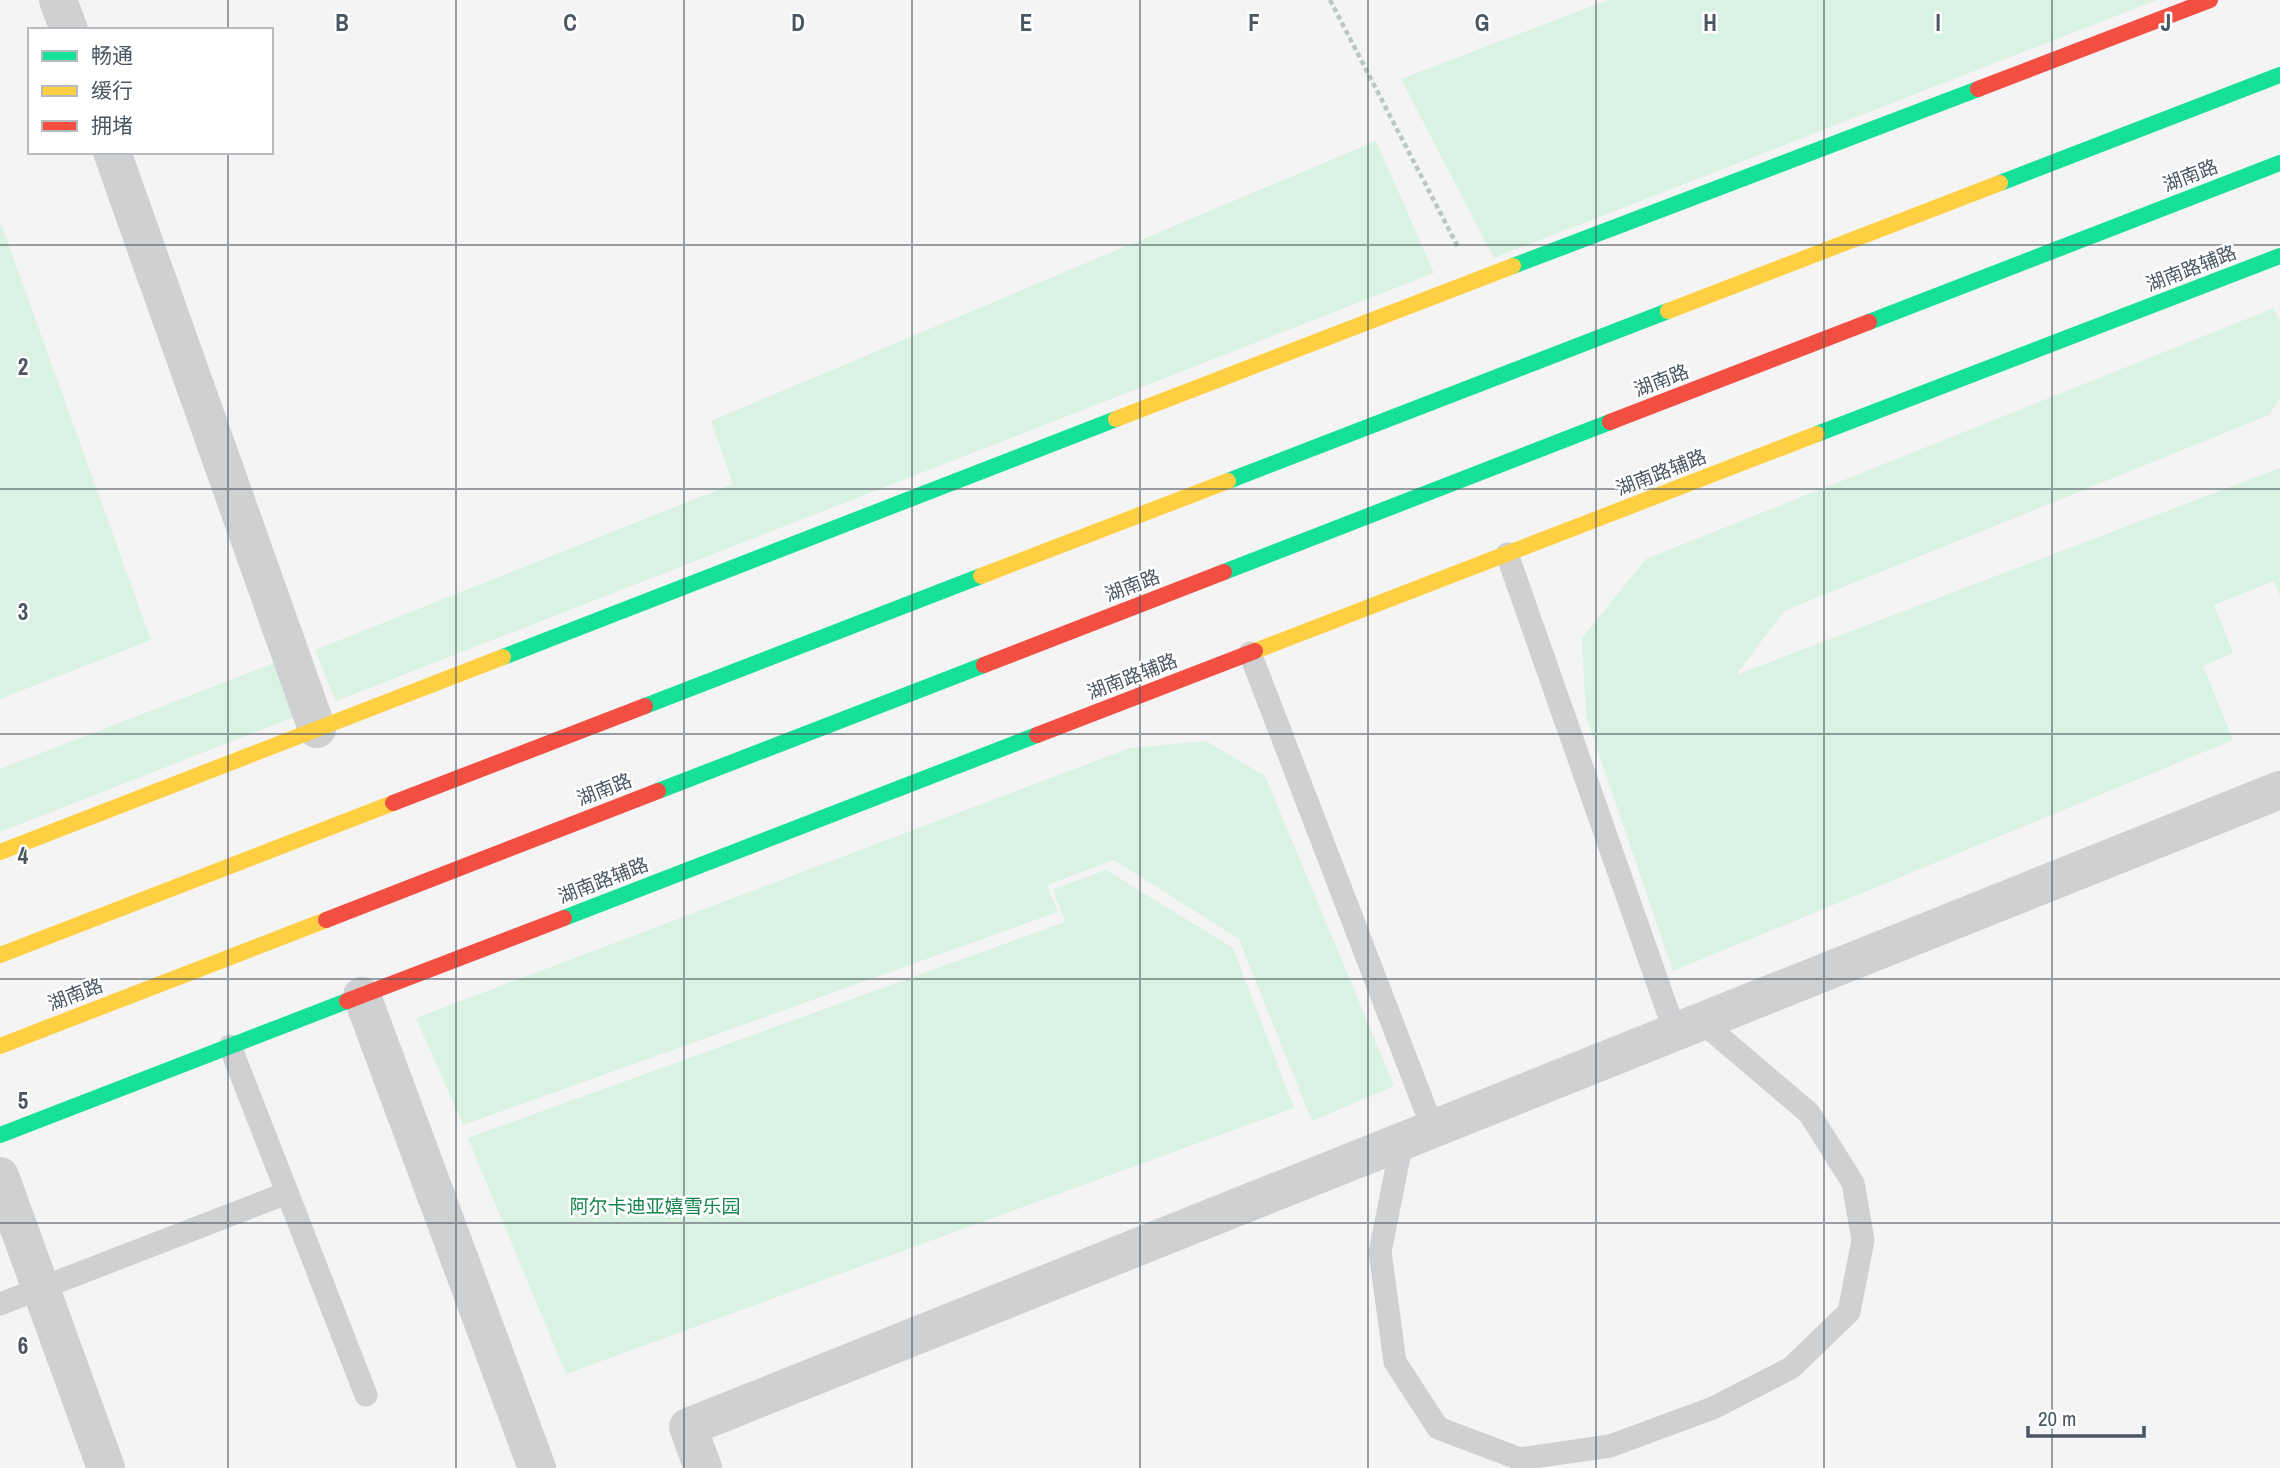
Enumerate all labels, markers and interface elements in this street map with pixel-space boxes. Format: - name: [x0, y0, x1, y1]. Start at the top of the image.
- text: B: [335, 7, 349, 38]
- text: C: [563, 7, 577, 38]
- text: D: [791, 7, 805, 38]
- text: E: [1020, 7, 1032, 38]
- text: F: [1248, 7, 1260, 38]
- text: G: [1475, 7, 1489, 38]
- text: H: [1703, 7, 1717, 38]
- text: I: [1935, 7, 1941, 38]
- text: J: [2161, 7, 2171, 38]
- legend: [28, 28, 273, 154]
- text: 畅通: [91, 41, 133, 70]
- text: 缓行: [91, 76, 133, 105]
- text: 拥堵: [91, 111, 133, 140]
- street label: 湖南路: [2159, 153, 2221, 197]
- street label: 湖南路辅路: [2142, 239, 2240, 297]
- text: 2: [18, 351, 28, 382]
- street label: 湖南路: [1630, 358, 1692, 402]
- street label: 湖南路辅路: [1612, 443, 1710, 501]
- street label: 湖南路: [1101, 563, 1163, 607]
- text: 3: [18, 596, 28, 627]
- street label: 湖南路辅路: [1083, 647, 1181, 705]
- street label: 湖南路: [573, 767, 635, 811]
- text: 4: [18, 840, 29, 871]
- street label: 湖南路辅路: [554, 851, 652, 909]
- street label: 湖南路: [44, 972, 106, 1016]
- text: 5: [18, 1085, 28, 1116]
- park label: 阿尔卡迪亚嬉雪乐园: [569, 1193, 741, 1219]
- text: 6: [18, 1330, 28, 1361]
- scale bar: [2028, 1394, 2144, 1438]
- text: 20 m: [2038, 1404, 2076, 1433]

